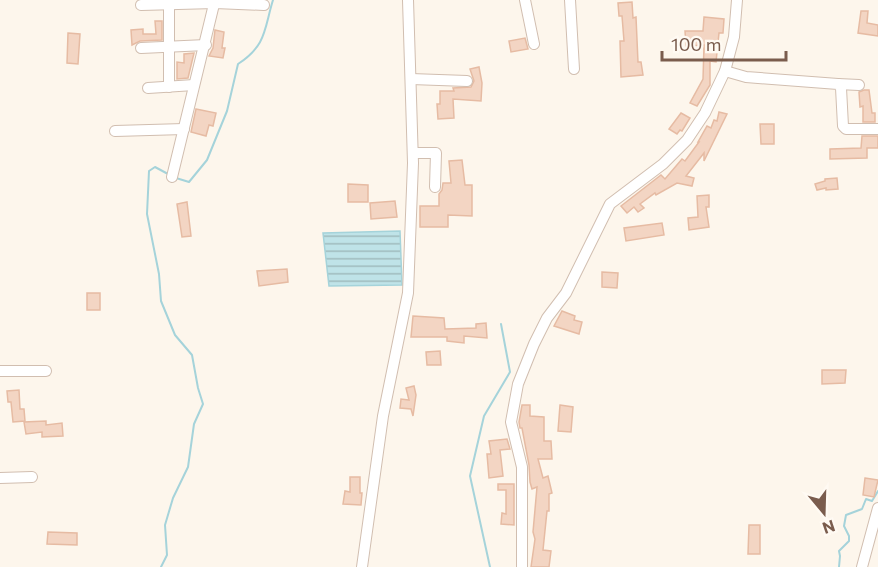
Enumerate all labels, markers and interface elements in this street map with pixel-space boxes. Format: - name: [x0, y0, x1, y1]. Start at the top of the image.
- scale bar: [662, 24, 786, 62]
- text: 100 m: [671, 33, 721, 55]
- north arrow: [794, 483, 854, 543]
- text: N: [820, 517, 838, 539]

